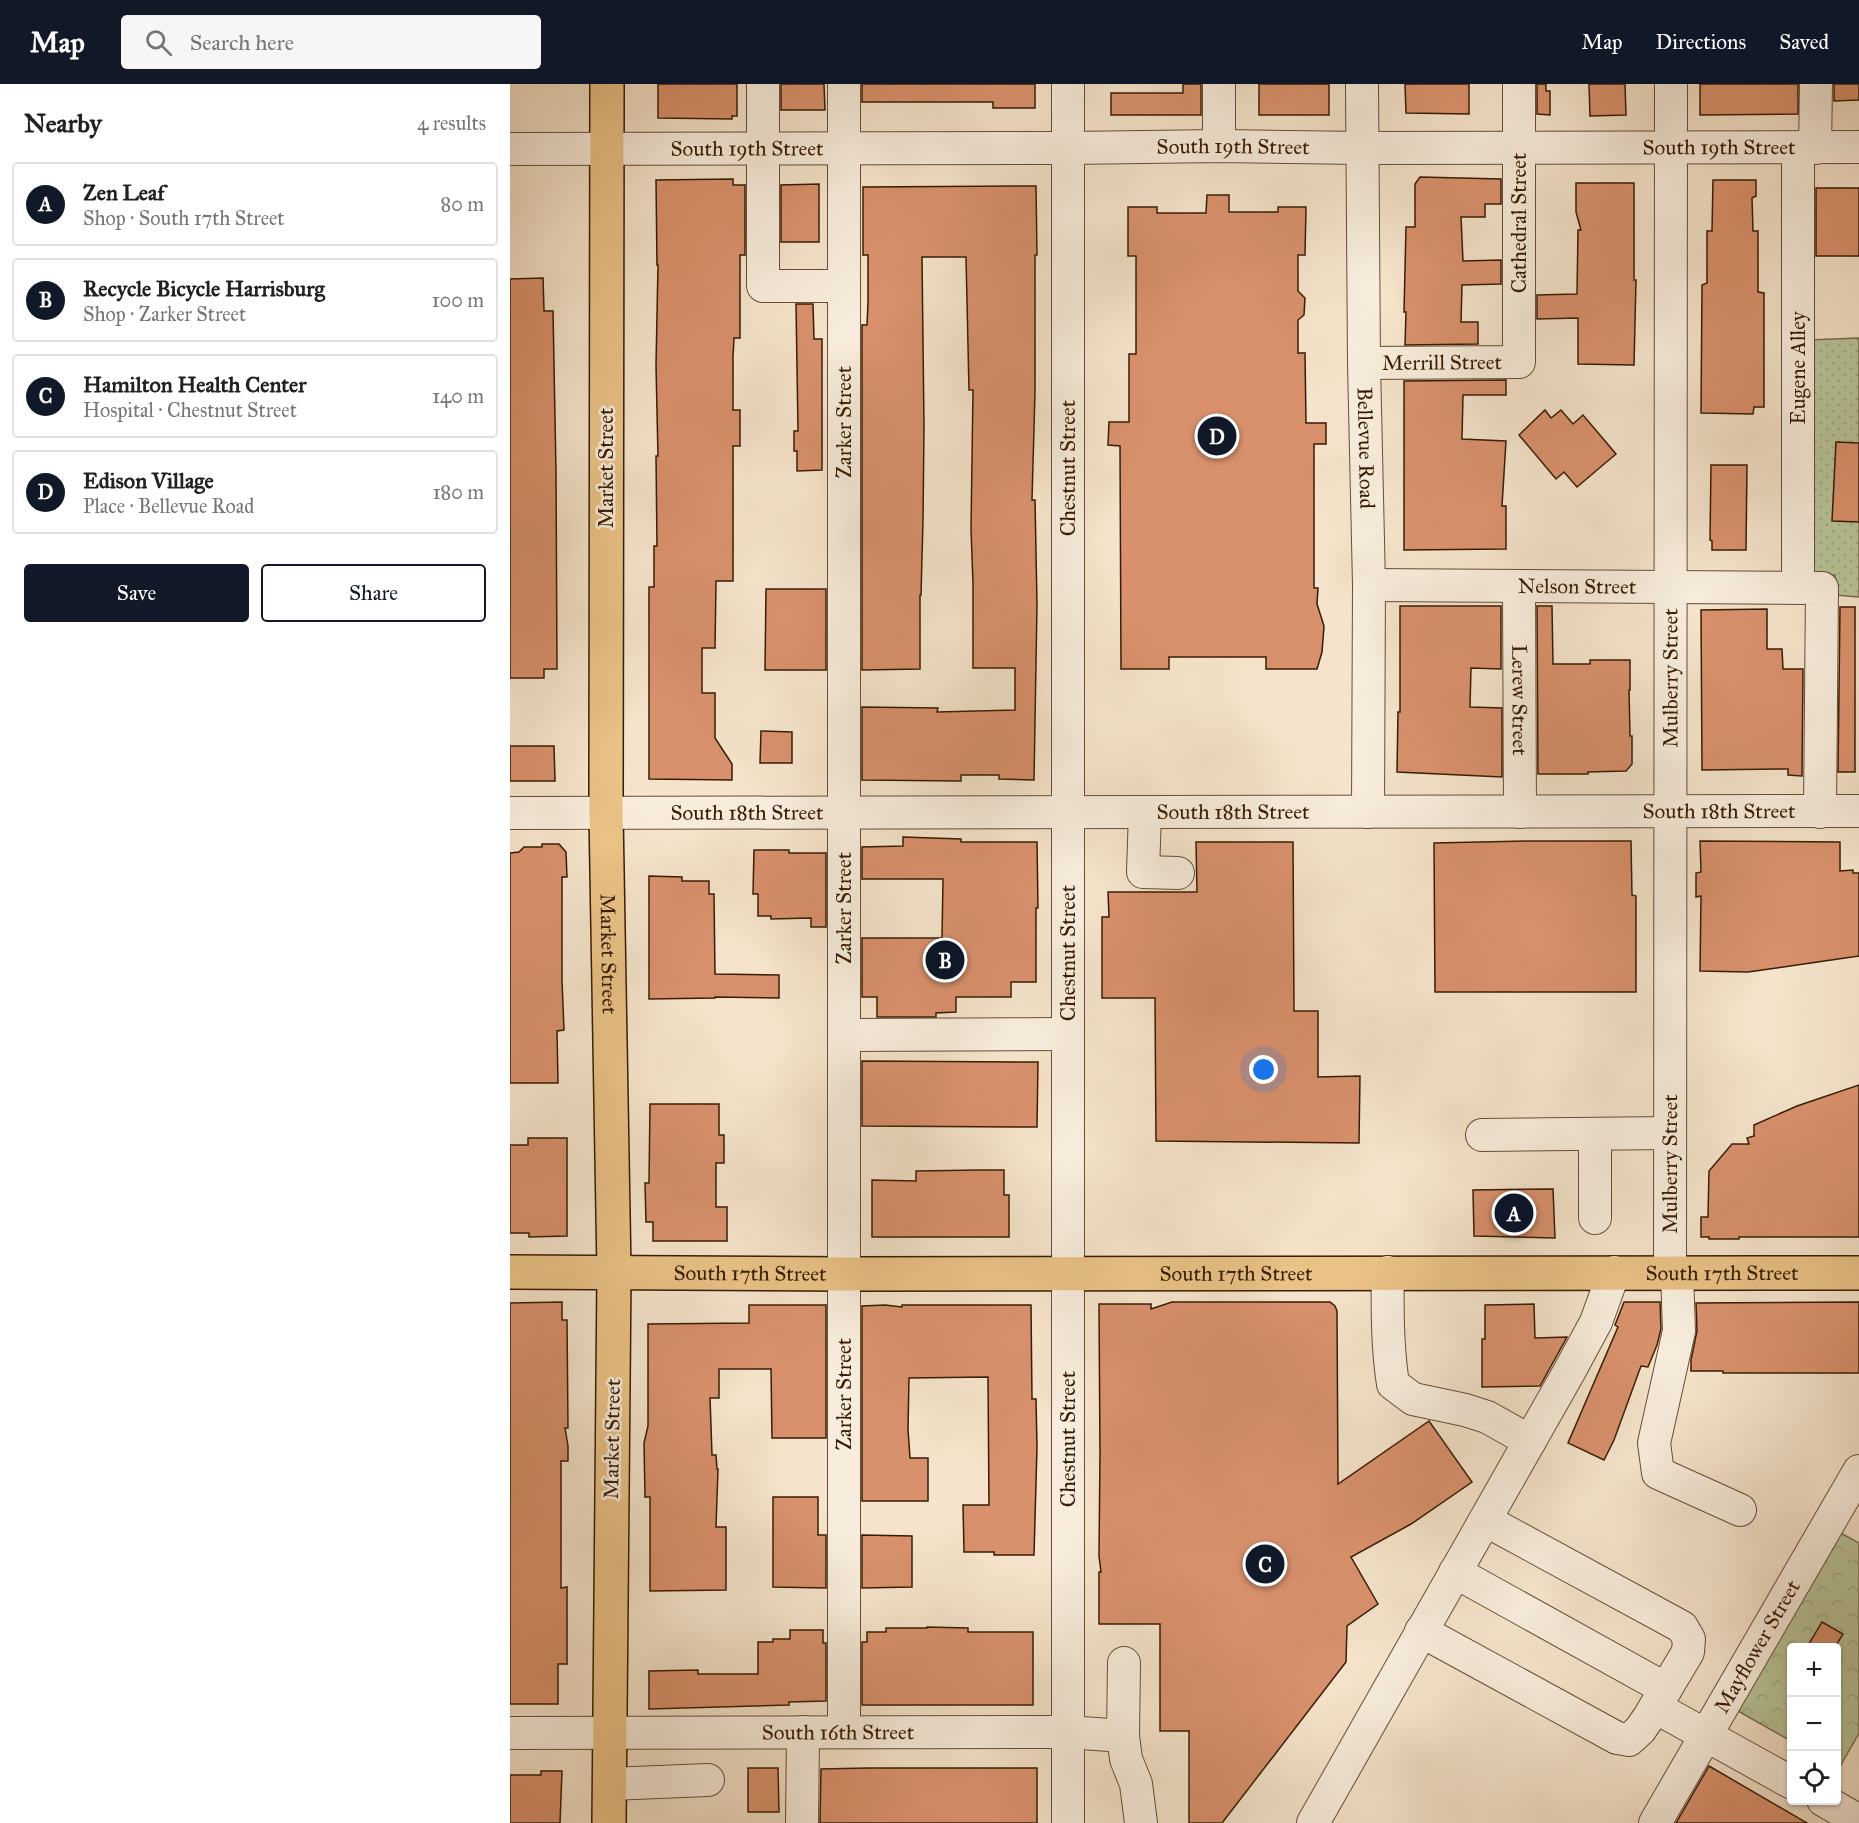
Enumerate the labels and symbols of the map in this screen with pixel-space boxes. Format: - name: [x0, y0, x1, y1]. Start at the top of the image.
- street label: South 19th Street: [1156, 133, 1310, 160]
- street label: South 19th Street: [1642, 134, 1796, 160]
- street label: South 19th Street: [670, 135, 824, 162]
- street label: Cathedral Street: [1506, 152, 1532, 293]
- street label: Eugene Alley: [1785, 310, 1811, 425]
- street label: Merrill Street: [1382, 349, 1503, 376]
- street label: Zarker Street: [831, 365, 857, 478]
- street label: Bellevue Road: [1352, 387, 1380, 510]
- street label: Chestnut Street: [1055, 399, 1081, 536]
- street label: Market Street: [593, 407, 619, 528]
- pin: D: [1198, 414, 1236, 458]
- street label: Nelson Street: [1518, 573, 1637, 600]
- street label: Mulberry Street: [1657, 608, 1684, 748]
- street label: Lerew Street: [1506, 644, 1533, 756]
- street label: South 18th Street: [1642, 798, 1796, 824]
- street label: South 18th Street: [1156, 799, 1310, 825]
- street label: South 18th Street: [670, 800, 824, 826]
- street label: Zarker Street: [831, 851, 857, 964]
- street label: Chestnut Street: [1055, 884, 1081, 1021]
- street label: Market Street: [594, 893, 623, 1015]
- pin: B: [926, 938, 964, 982]
- your location: [1249, 1055, 1278, 1084]
- street label: Mulberry Street: [1657, 1094, 1683, 1234]
- pin: A: [1494, 1190, 1534, 1236]
- street label: South 17th Street: [673, 1260, 827, 1287]
- street label: South 17th Street: [1645, 1260, 1799, 1286]
- street label: South 17th Street: [1159, 1261, 1313, 1287]
- street label: Zarker Street: [831, 1337, 857, 1450]
- street label: Chestnut Street: [1055, 1370, 1081, 1507]
- street label: Market Street: [598, 1378, 626, 1500]
- pin: C: [1246, 1542, 1284, 1586]
- street label: Mayflower Street: [1709, 1575, 1806, 1718]
- street label: South 16th Street: [762, 1719, 915, 1746]

